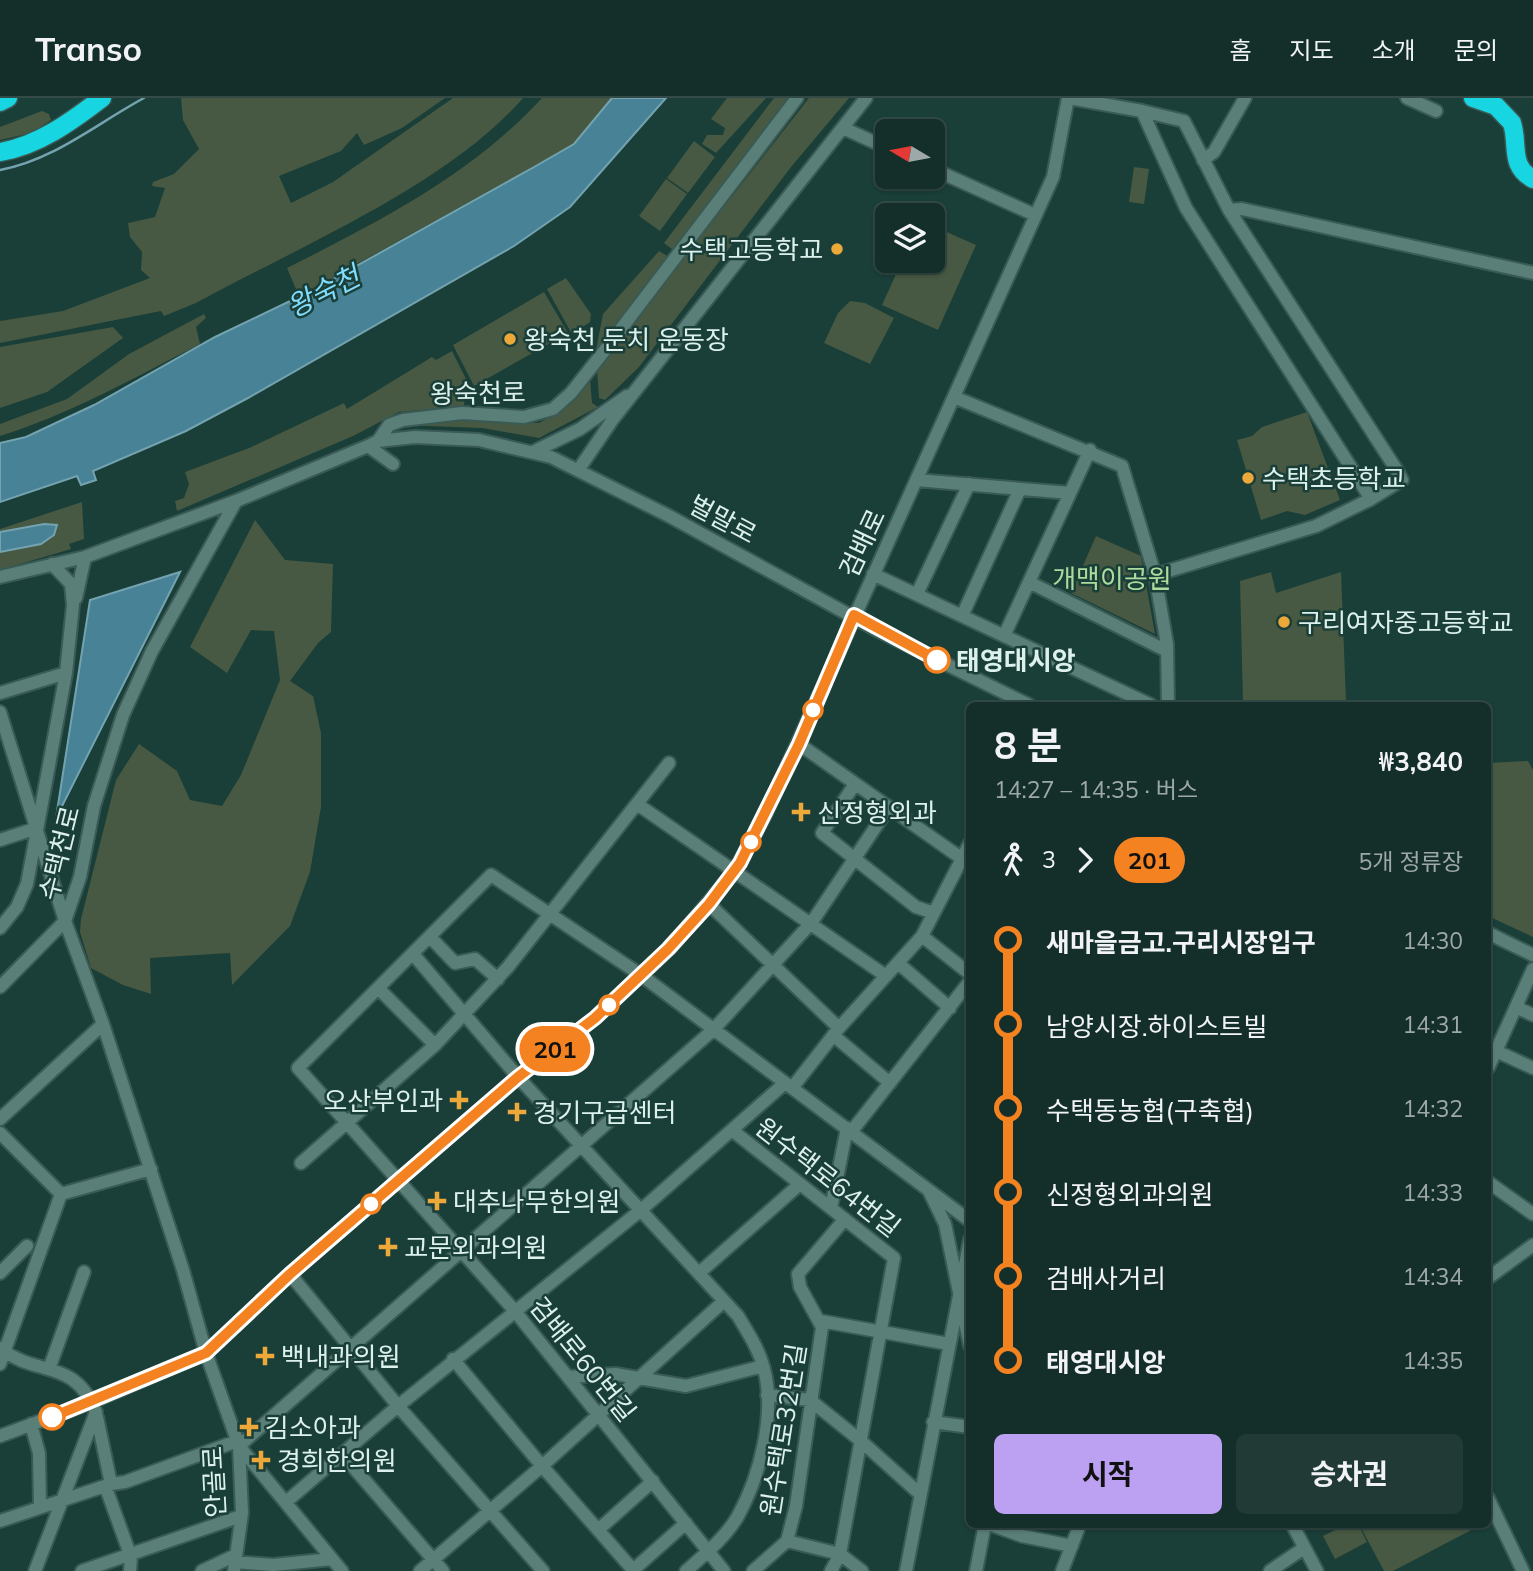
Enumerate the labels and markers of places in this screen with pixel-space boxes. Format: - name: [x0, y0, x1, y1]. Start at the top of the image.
- place label: 수택고등학교: [679, 233, 823, 266]
- marker: 수택고등학교: [829, 241, 845, 257]
- place label: 왕숙천 둔치 운동장: [524, 323, 729, 356]
- marker: 왕숙천 둔치 운동장: [502, 331, 518, 347]
- place label: 수택초등학교: [1262, 462, 1406, 495]
- marker: 수택초등학교: [1240, 470, 1256, 486]
- place label: 구리여자중고등학교: [1298, 606, 1513, 639]
- marker: 구리여자중고등학교: [1276, 614, 1292, 630]
- place label: 태영대시앙: [956, 644, 1076, 677]
- marker: 태영대시앙: [924, 647, 950, 673]
- unlabelled marker: [803, 700, 823, 720]
- place label: 신정형외과: [817, 796, 937, 829]
- marker: 신정형외과: [791, 802, 811, 822]
- unlabelled marker: [741, 832, 761, 852]
- unlabelled marker: [599, 995, 619, 1015]
- place label: 오산부인과: [323, 1084, 443, 1117]
- marker: 오산부인과: [449, 1090, 469, 1110]
- place label: 경기구급센터: [533, 1096, 677, 1129]
- marker: 경기구급센터: [507, 1102, 527, 1122]
- place label: 대추나무한의원: [453, 1185, 620, 1218]
- marker: 대추나무한의원: [427, 1191, 447, 1211]
- unlabelled marker: [361, 1194, 381, 1214]
- place label: 교문외과의원: [404, 1231, 548, 1264]
- marker: 교문외과의원: [378, 1237, 398, 1257]
- place label: 백내과의원: [281, 1340, 401, 1373]
- marker: 백내과의원: [255, 1346, 275, 1366]
- unlabelled marker: [39, 1404, 65, 1430]
- place label: 김소아과: [265, 1411, 361, 1444]
- marker: 김소아과: [239, 1417, 259, 1437]
- place label: 경희한의원: [277, 1444, 397, 1477]
- marker: 경희한의원: [251, 1450, 271, 1470]

